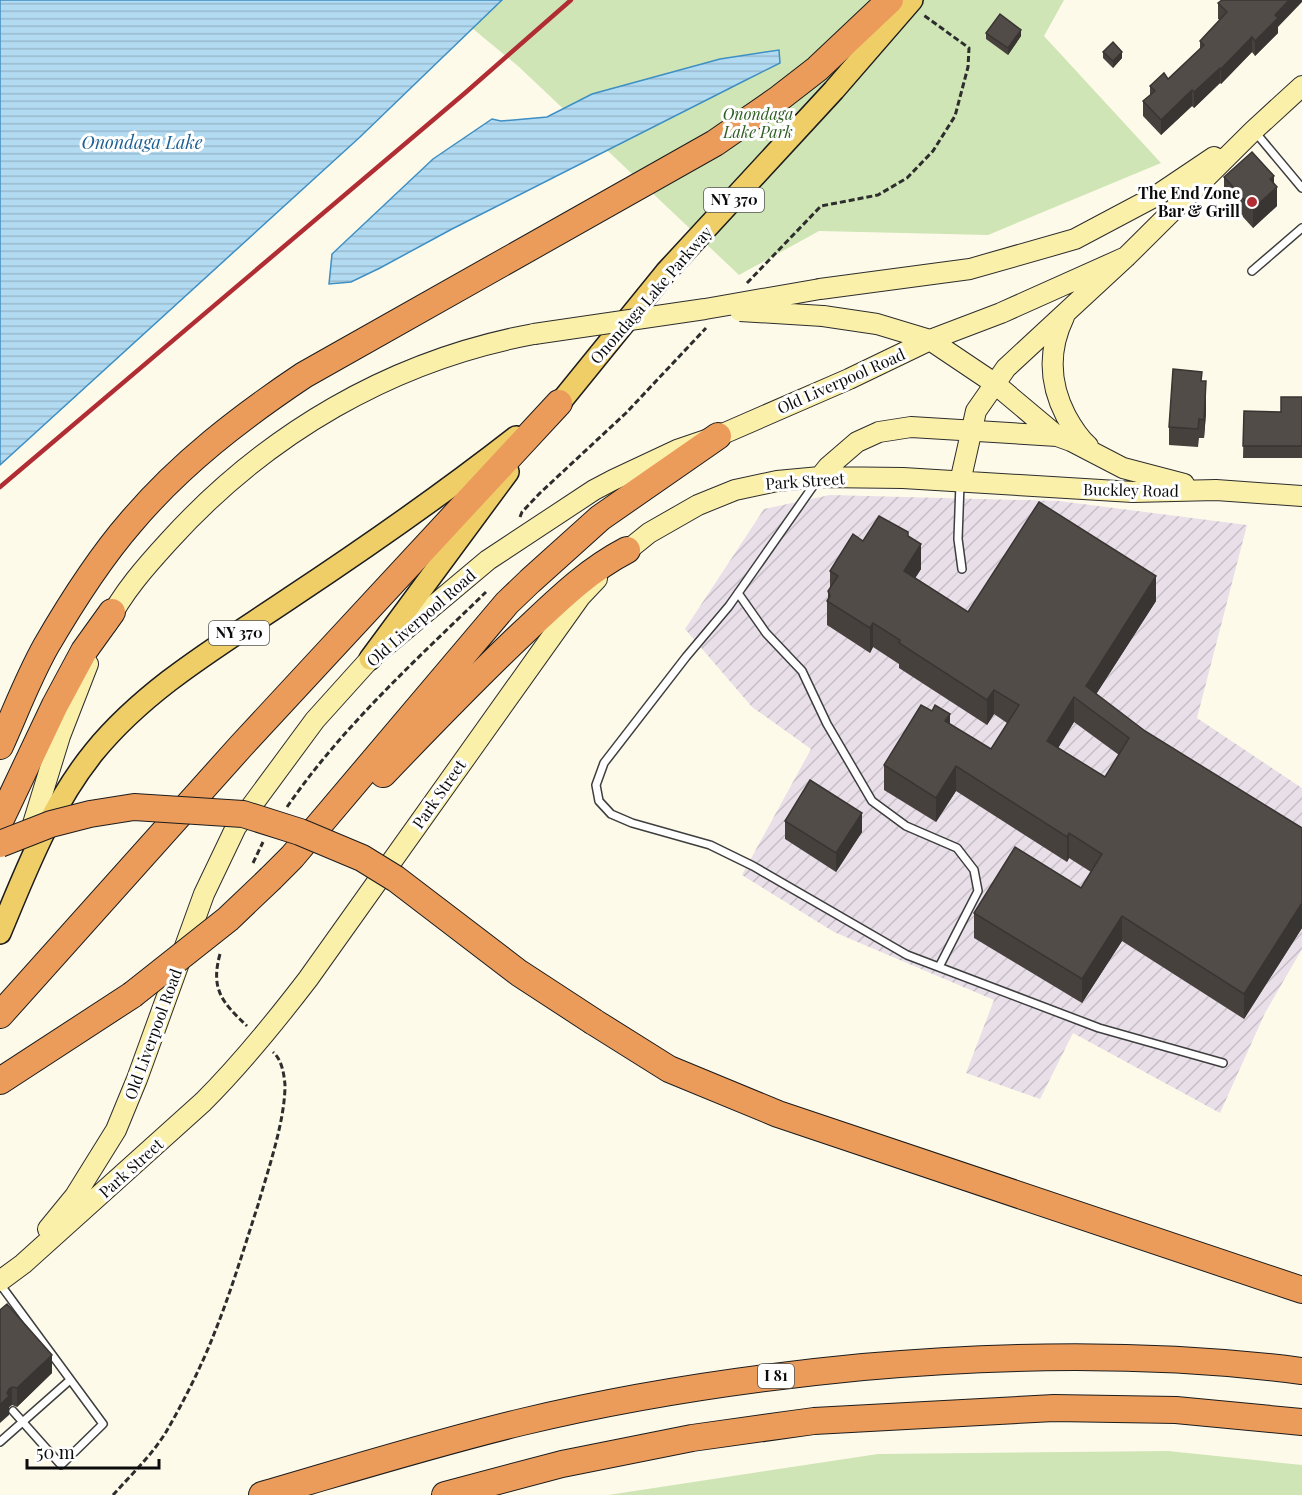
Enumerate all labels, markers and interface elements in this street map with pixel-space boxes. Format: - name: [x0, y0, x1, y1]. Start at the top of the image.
- park label: Onondaga Lake Park: [722, 103, 793, 142]
- water label: Onondaga Lake: [82, 130, 203, 154]
- place label: The End Zone Bar & Grill: [1138, 182, 1240, 221]
- road number: NY 370: [704, 188, 764, 212]
- marker: The End Zone Bar & Grill: [1245, 195, 1259, 209]
- street label: Onondaga Lake Parkway: [585, 221, 716, 368]
- street label: Old Liverpool Road: [773, 343, 908, 418]
- street label: Park Street: [765, 467, 846, 494]
- street label: Buckley Road: [1083, 478, 1179, 501]
- street label: Old Liverpool Road: [362, 564, 480, 671]
- road number: NY 370: [209, 621, 269, 645]
- street label: Park Street: [407, 755, 470, 832]
- street label: Old Liverpool Road: [119, 965, 186, 1102]
- street label: Park Street: [94, 1133, 168, 1202]
- road number: I 81: [758, 1364, 794, 1388]
- scale bar: [27, 1432, 159, 1470]
- text: 50 m: [36, 1440, 75, 1464]

